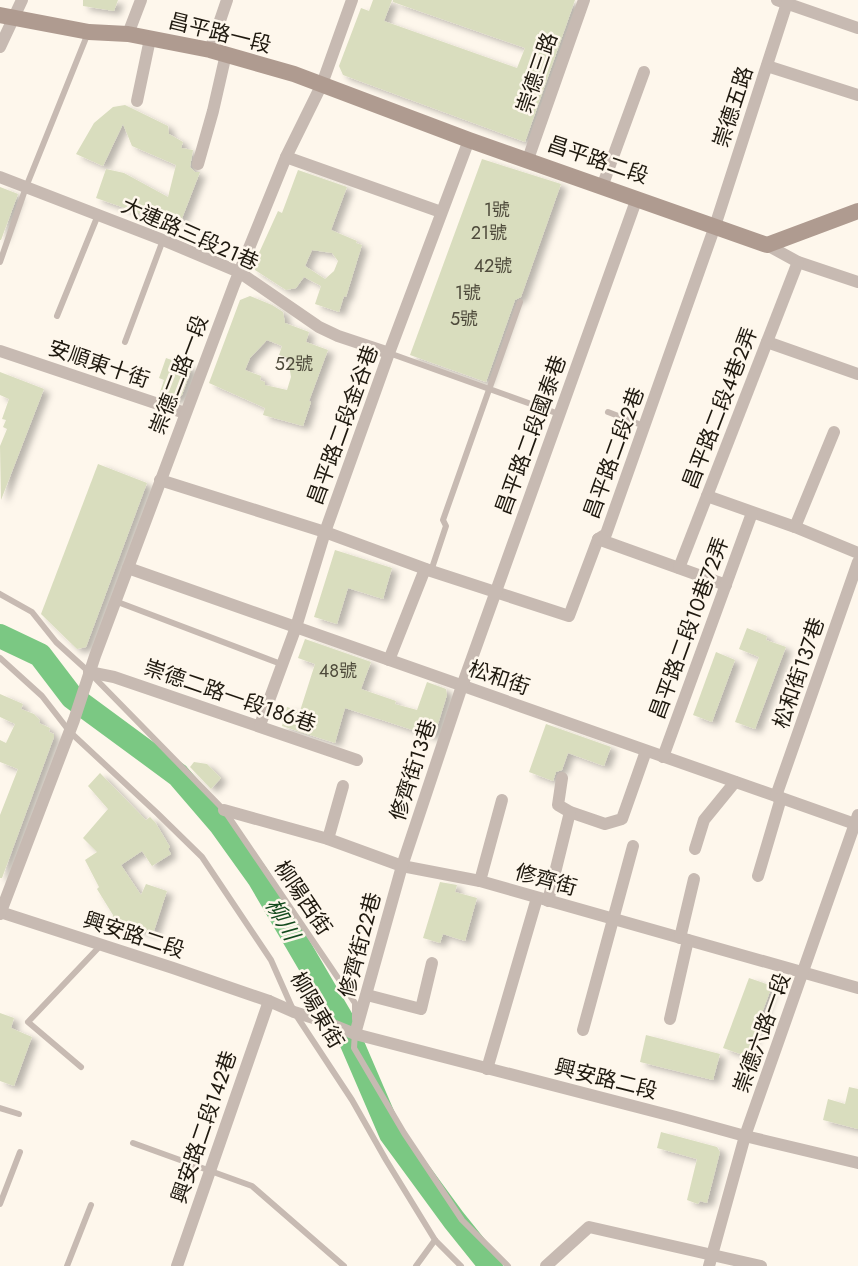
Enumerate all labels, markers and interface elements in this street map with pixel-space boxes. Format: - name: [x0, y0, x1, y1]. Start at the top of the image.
- street label: 昌平路一段: [165, 6, 275, 60]
- street label: 崇德三路: [509, 28, 565, 118]
- street label: 崇德五路: [706, 62, 760, 152]
- street label: 昌平路二段: [543, 129, 653, 191]
- street label: 大連路三段21巷: [117, 190, 263, 278]
- house number: 1號: [484, 197, 510, 223]
- house number: 21號: [471, 220, 507, 246]
- house number: 42號: [474, 253, 512, 279]
- house number: 1號: [455, 280, 481, 306]
- house number: 5號: [450, 306, 478, 332]
- street label: 崇德二路一段: [142, 311, 216, 439]
- street label: 昌平路二段4巷2弄: [675, 323, 765, 493]
- street label: 安順東十街: [44, 333, 154, 395]
- street label: 昌平路二段金谷巷: [300, 341, 386, 509]
- house number: 52號: [275, 351, 313, 377]
- street label: 昌平路二段國泰巷: [488, 351, 574, 519]
- street label: 昌平路二段2巷: [576, 383, 652, 523]
- street label: 昌平路二段10巷72弄: [642, 533, 736, 723]
- street label: 松和街137巷: [766, 613, 832, 733]
- street label: 崇德二路一段186巷: [140, 653, 320, 739]
- street label: 松和街: [464, 654, 534, 702]
- house number: 48號: [319, 658, 357, 684]
- street label: 修齊街13巷: [383, 715, 443, 825]
- street label: 柳陽西街: [267, 855, 339, 941]
- street label: 修齊街: [512, 857, 580, 903]
- street label: 修齊街22巷: [332, 889, 388, 1001]
- water label: 柳川: [258, 892, 309, 948]
- street label: 興安路二段: [79, 905, 189, 965]
- street label: 柳陽東街: [283, 966, 351, 1054]
- street label: 崇德六路一段: [726, 969, 798, 1097]
- street label: 興安路二段142巷: [164, 1047, 244, 1207]
- street label: 興安路二段: [551, 1052, 661, 1106]

